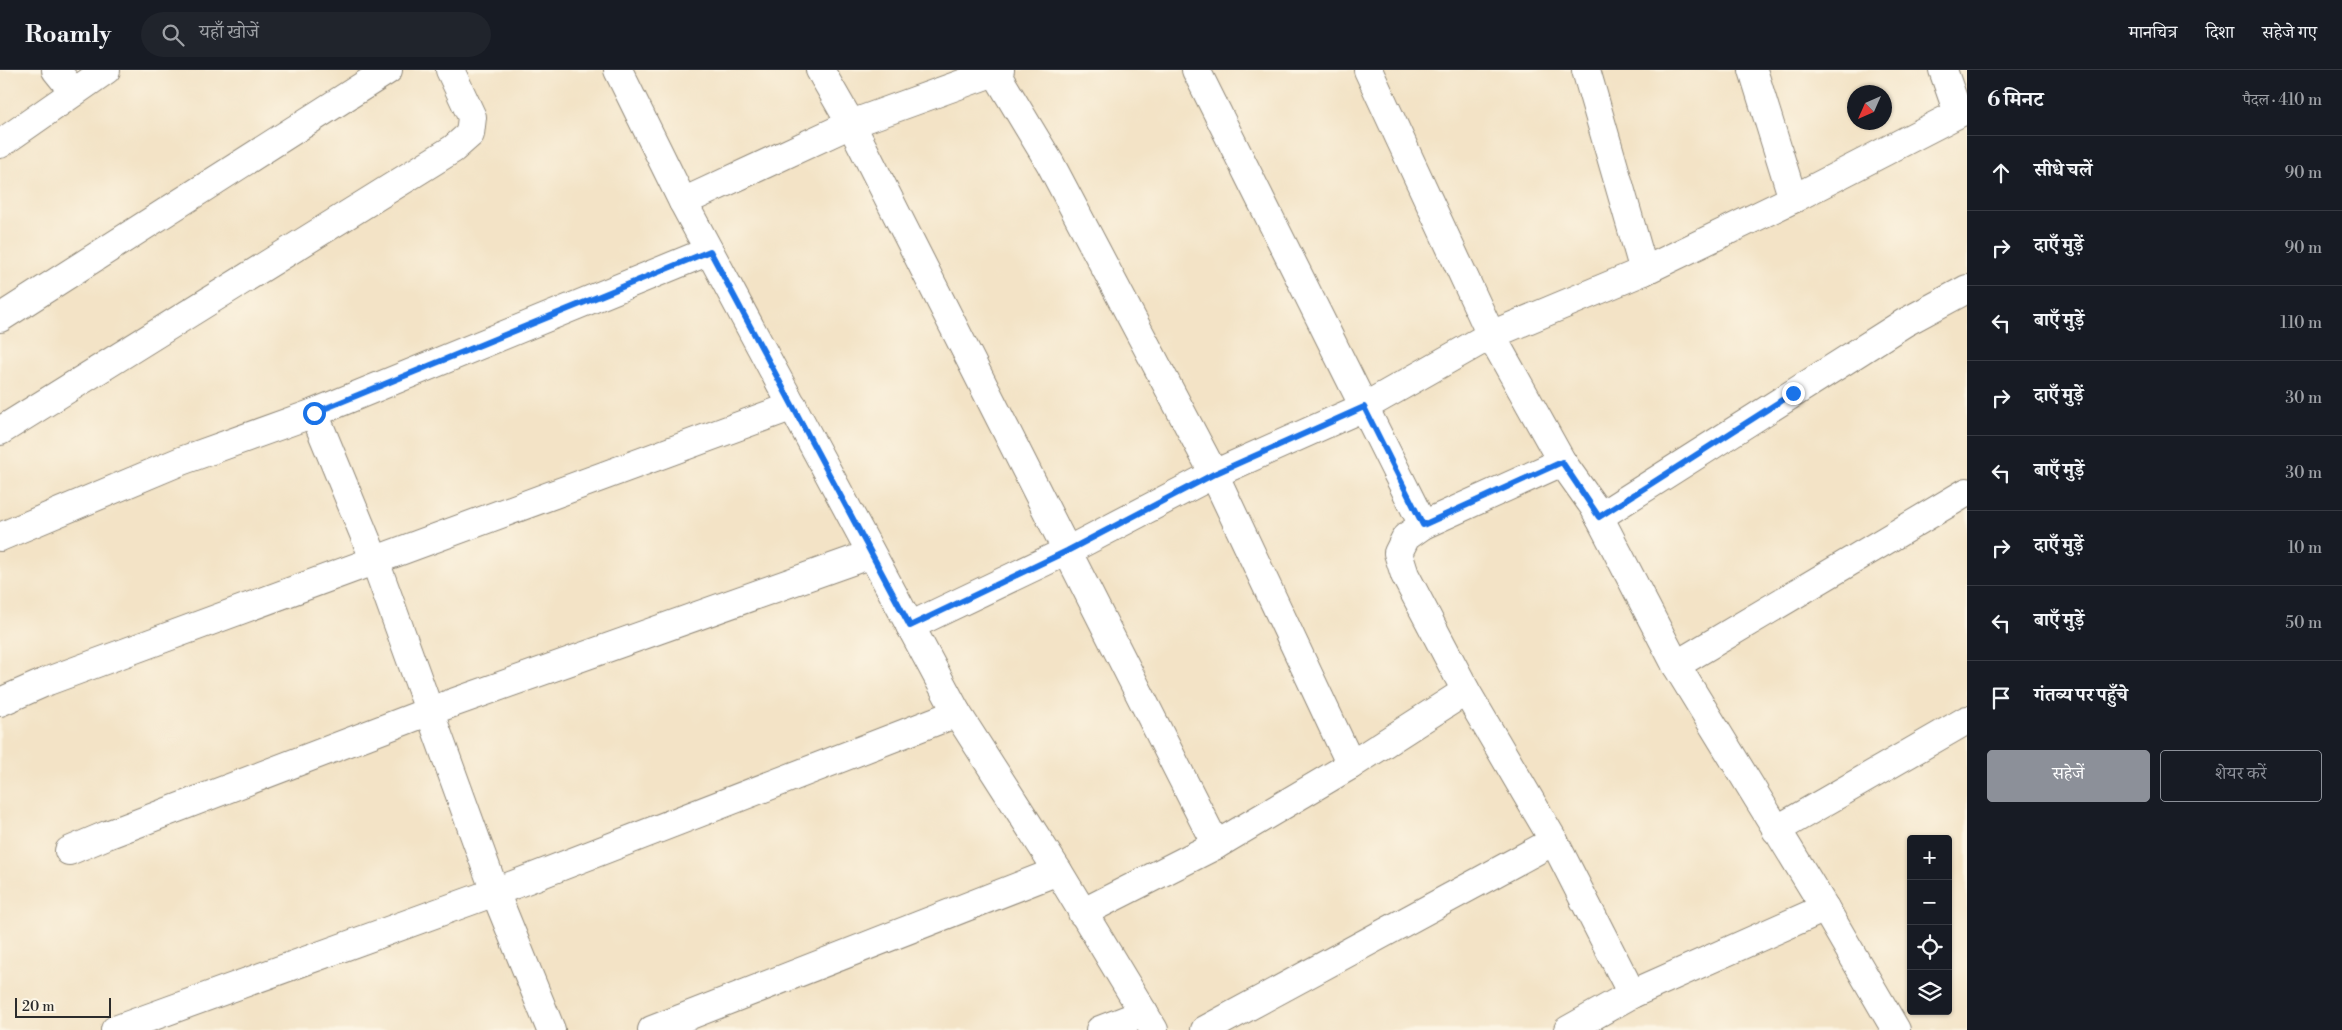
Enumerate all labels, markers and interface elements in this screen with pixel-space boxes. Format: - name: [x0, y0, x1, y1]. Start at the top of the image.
- search box: [141, 12, 491, 57]
- text: Roamly: [25, 20, 111, 50]
- text: यहाँ खोजें: [199, 20, 259, 44]
- icon: search: [159, 21, 187, 49]
- text: मानचित्र: [2129, 21, 2177, 44]
- text: दिशा: [2205, 21, 2234, 44]
- text: सहेजे गए: [2262, 21, 2317, 44]
- north arrow: [1847, 85, 1892, 130]
- text: 6 मिनट: [1987, 87, 2043, 113]
- text: पैदल · 410 m: [2243, 90, 2322, 110]
- text: सीधे चलें: [2034, 158, 2092, 182]
- icon: ahead: [1987, 159, 2015, 187]
- text: 90 m: [2284, 163, 2322, 183]
- text: दाएँ मुड़ें: [2034, 233, 2084, 257]
- icon: right: [1987, 234, 2015, 262]
- text: 90 m: [2284, 238, 2322, 258]
- text: बाएँ मुड़ें: [2034, 308, 2084, 332]
- icon: left: [1987, 309, 2015, 337]
- text: 110 m: [2280, 313, 2322, 333]
- route end: [1782, 382, 1805, 405]
- text: दाएँ मुड़ें: [2034, 383, 2084, 407]
- icon: right: [1987, 384, 2015, 412]
- text: 30 m: [2285, 388, 2322, 408]
- route start: [303, 402, 326, 425]
- text: बाएँ मुड़ें: [2034, 458, 2084, 482]
- icon: left: [1987, 459, 2015, 487]
- text: 30 m: [2285, 463, 2322, 483]
- text: दाएँ मुड़ें: [2034, 533, 2084, 557]
- icon: right: [1987, 534, 2015, 562]
- text: 10 m: [2288, 538, 2322, 558]
- text: बाएँ मुड़ें: [2034, 608, 2084, 632]
- icon: left: [1987, 609, 2015, 637]
- text: 50 m: [2285, 613, 2322, 633]
- text: गंतव्य पर पहुँचे: [2034, 683, 2128, 707]
- icon: arrive: [1987, 684, 2015, 712]
- button: सहेजें: [1987, 750, 2150, 802]
- button: शेयर करें: [2160, 750, 2322, 802]
- map controls: [1907, 835, 1952, 1015]
- button: +: [1907, 835, 1952, 880]
- button: −: [1907, 880, 1952, 925]
- button: locate: [1907, 925, 1952, 970]
- button: layers: [1907, 970, 1952, 1015]
- scale bar: [15, 995, 111, 1018]
- text: 20 m: [22, 998, 54, 1016]

